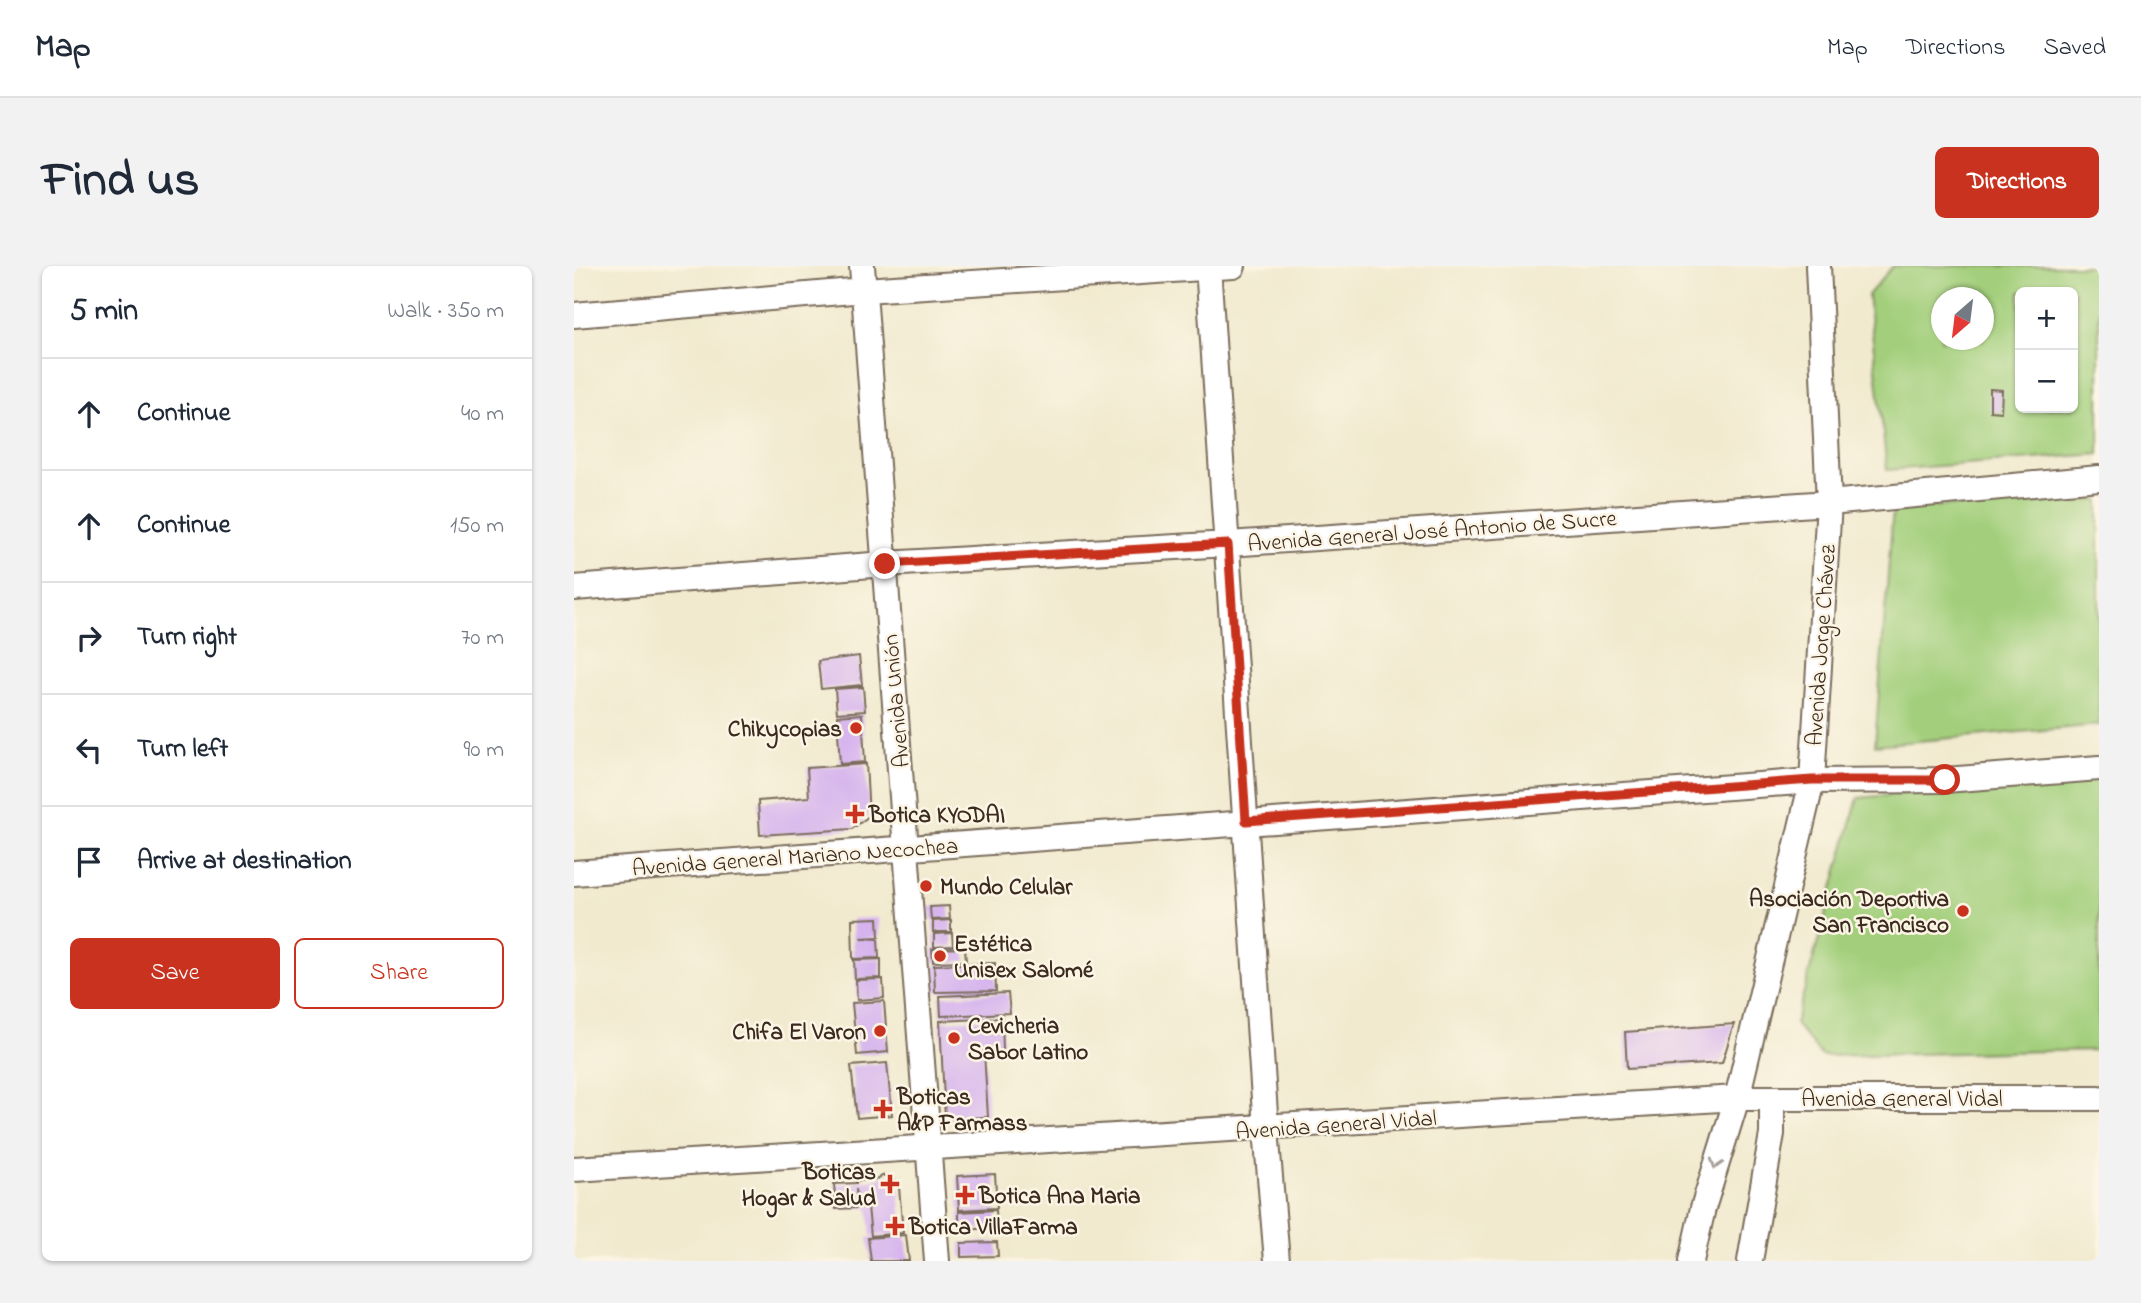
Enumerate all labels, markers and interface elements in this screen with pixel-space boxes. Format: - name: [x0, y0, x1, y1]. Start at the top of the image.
- text: Map: [35, 24, 91, 72]
- text: Map: [1827, 31, 1868, 66]
- text: Directions: [1906, 31, 2005, 66]
- text: Saved: [2043, 31, 2106, 66]
- text: Find us: [42, 146, 199, 218]
- button: Directions: [1935, 147, 2099, 218]
- north arrow: [1931, 287, 1994, 350]
- map controls: [2015, 287, 2078, 413]
- button: +: [2015, 287, 2078, 350]
- text: 5 min: [70, 290, 138, 334]
- text: Walk · 350 m: [387, 295, 504, 328]
- button: −: [2015, 350, 2078, 413]
- icon: ahead: [70, 395, 108, 433]
- text: Continue: [137, 395, 230, 433]
- text: 40 m: [461, 398, 504, 431]
- street label: Avenida General José Antonio de Sucre: [1246, 503, 1619, 562]
- icon: ahead: [70, 507, 108, 545]
- text: Continue: [137, 507, 230, 545]
- text: 150 m: [450, 510, 504, 543]
- street label: Avenida Jorge Chávez: [1799, 543, 1847, 747]
- route end: [869, 548, 900, 579]
- icon: right: [70, 619, 108, 657]
- text: Turn right: [137, 619, 237, 657]
- text: 70 m: [461, 622, 504, 655]
- street label: Avenida Unión: [875, 633, 920, 769]
- place label: Chikycopias: [728, 714, 842, 749]
- marker: Chikycopias: [848, 720, 864, 736]
- icon: left: [70, 731, 108, 769]
- text: Turn left: [137, 731, 228, 769]
- text: 90 m: [464, 734, 504, 767]
- route start: [1929, 764, 1960, 795]
- place label: Botica KYODAI: [868, 800, 1005, 833]
- marker: Botica KYODAI: [847, 806, 863, 822]
- street label: Avenida General Mariano Necochea: [631, 831, 959, 886]
- icon: arrive: [70, 843, 108, 881]
- text: Arrive at destination: [137, 843, 352, 881]
- place label: Mundo Celular: [940, 872, 1073, 905]
- marker: Mundo Celular: [918, 878, 934, 894]
- place label: Asociación Deportiva San Francisco: [1749, 884, 1949, 943]
- marker: Asociación Deportiva San Francisco: [1955, 903, 1971, 919]
- place label: Estética Unisex Salomé: [954, 929, 1094, 988]
- button: Save: [70, 938, 280, 1009]
- button: Share: [294, 938, 504, 1009]
- marker: Estética Unisex Salomé: [932, 948, 948, 964]
- place label: Cevicheria Sabor Latino: [968, 1011, 1088, 1070]
- place label: Chifa El Varon: [732, 1017, 866, 1050]
- marker: Chifa El Varon: [872, 1023, 888, 1039]
- marker: Cevicheria Sabor Latino: [946, 1030, 962, 1046]
- place label: Boticas A&P Farmass: [896, 1082, 1028, 1141]
- street label: Avenida General Vidal: [1801, 1084, 2003, 1117]
- marker: Boticas A&P Farmass: [875, 1101, 891, 1117]
- street label: Avenida General Vidal: [1235, 1103, 1438, 1150]
- place label: Boticas Hogar & Salud: [742, 1157, 876, 1218]
- one-way arrow: [1710, 1157, 1725, 1169]
- marker: Boticas Hogar & Salud: [882, 1176, 898, 1192]
- place label: Botica Ana Maria: [978, 1181, 1140, 1214]
- marker: Botica Ana Maria: [957, 1187, 973, 1203]
- place label: Botica VillaFarma: [908, 1212, 1078, 1245]
- marker: Botica VillaFarma: [887, 1218, 903, 1234]

